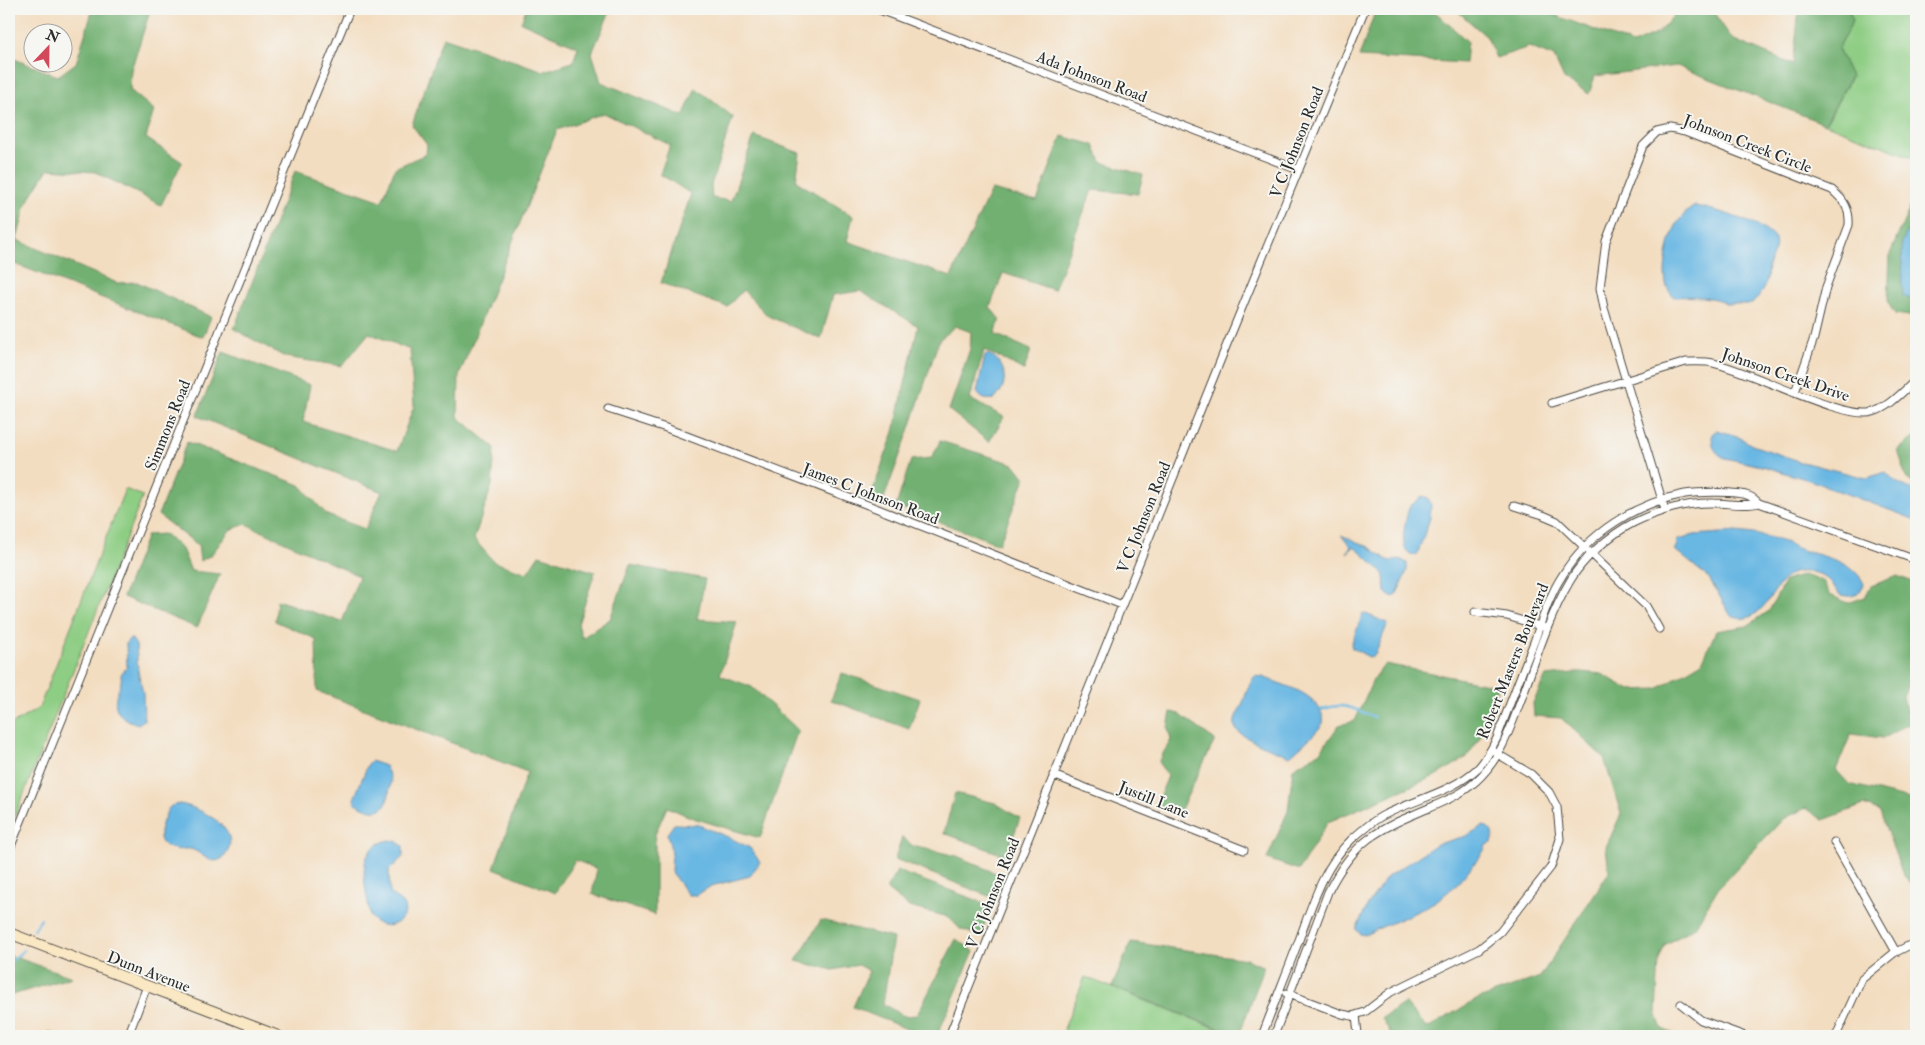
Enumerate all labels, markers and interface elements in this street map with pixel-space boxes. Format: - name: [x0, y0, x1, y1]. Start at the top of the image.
- north arrow: [22, 22, 72, 72]
- text: N: [43, 26, 62, 47]
- street label: Ada Johnson Road: [1032, 46, 1150, 108]
- street label: V C Johnson Road: [1265, 84, 1329, 201]
- street label: Johnson Creek Circle: [1679, 110, 1815, 179]
- street label: Johnson Creek Drive: [1718, 343, 1852, 407]
- street label: Simmons Road: [141, 377, 195, 474]
- street label: James C Johnson Road: [798, 458, 942, 530]
- street label: V C Johnson Road: [1112, 459, 1176, 576]
- street label: Robert Masters Boulevard: [1472, 580, 1553, 742]
- street label: Justill Lane: [1114, 776, 1192, 824]
- street label: V C Johnson Road: [961, 835, 1025, 952]
- street label: Dunn Avenue: [104, 947, 193, 997]

